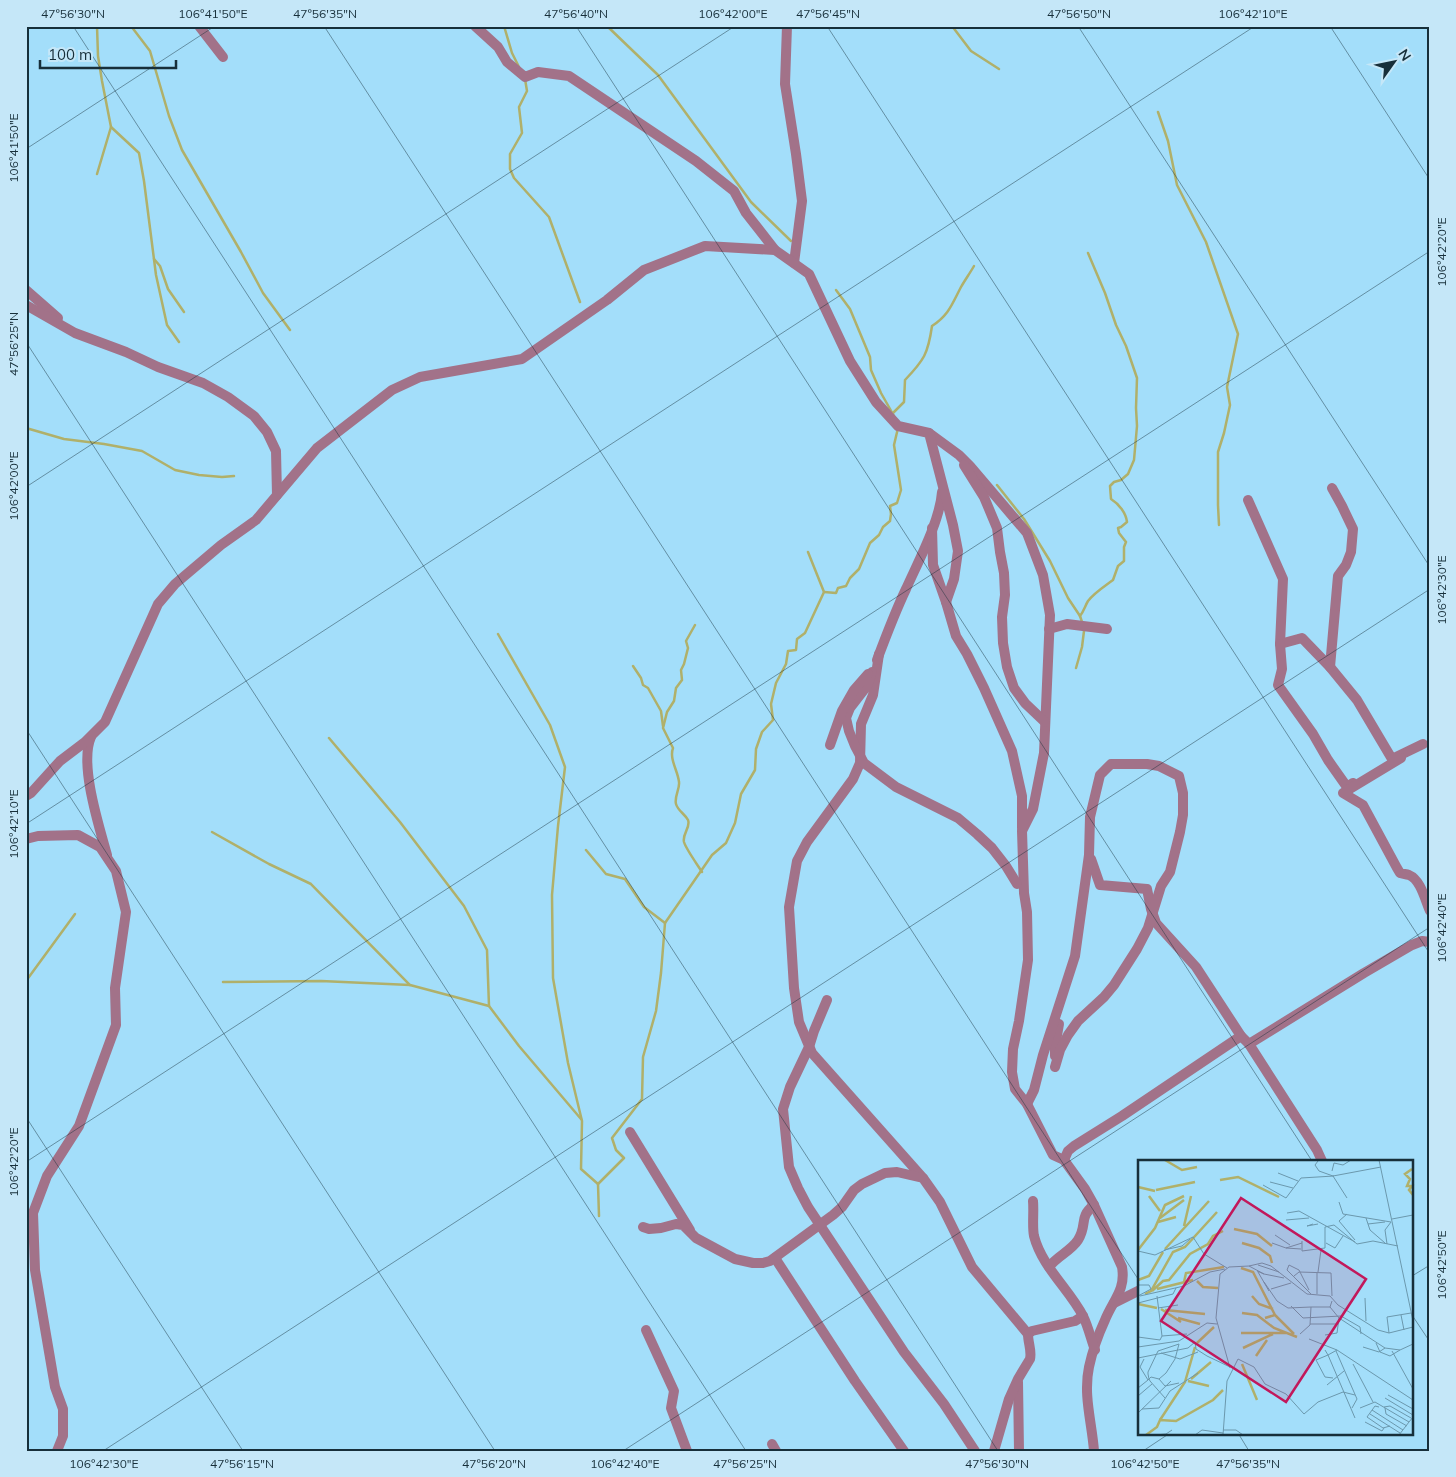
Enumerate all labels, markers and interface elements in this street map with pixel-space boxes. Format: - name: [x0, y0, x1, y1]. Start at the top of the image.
- text: 47°56'30"N: [41, 6, 105, 21]
- text: 106°41'50"E: [178, 6, 248, 21]
- text: 47°56'35"N: [293, 6, 357, 21]
- text: 47°56'40"N: [544, 6, 608, 21]
- text: 106°42'00"E: [698, 6, 768, 21]
- text: 47°56'45"N: [796, 6, 860, 21]
- text: 47°56'50"N: [1047, 6, 1111, 21]
- text: 106°42'10"E: [1218, 6, 1288, 21]
- scale bar: [40, 38, 176, 70]
- north arrow: [1368, 38, 1418, 88]
- text: 100 m: [48, 45, 92, 64]
- text: N: [1394, 46, 1415, 64]
- text: 106°41'50"E: [6, 113, 21, 183]
- text: 106°42'20"E: [1434, 217, 1449, 287]
- text: 47°56'25"N: [6, 312, 21, 376]
- text: 106°42'00"E: [6, 451, 21, 521]
- text: 106°42'30"E: [1434, 555, 1449, 625]
- text: 106°42'10"E: [6, 789, 21, 859]
- text: 106°42'40"E: [1434, 893, 1449, 963]
- text: 106°42'20"E: [6, 1127, 21, 1197]
- inset map: [1138, 1160, 1414, 1434]
- text: 106°42'50"E: [1434, 1230, 1449, 1300]
- text: 106°42'30"E: [69, 1456, 139, 1471]
- text: 47°56'15"N: [210, 1456, 274, 1471]
- text: 47°56'20"N: [462, 1456, 526, 1471]
- text: 106°42'40"E: [590, 1456, 660, 1471]
- text: 47°56'25"N: [713, 1456, 777, 1471]
- text: 47°56'30"N: [965, 1456, 1029, 1471]
- text: 106°42'50"E: [1110, 1456, 1180, 1471]
- text: 47°56'35"N: [1216, 1456, 1280, 1471]

